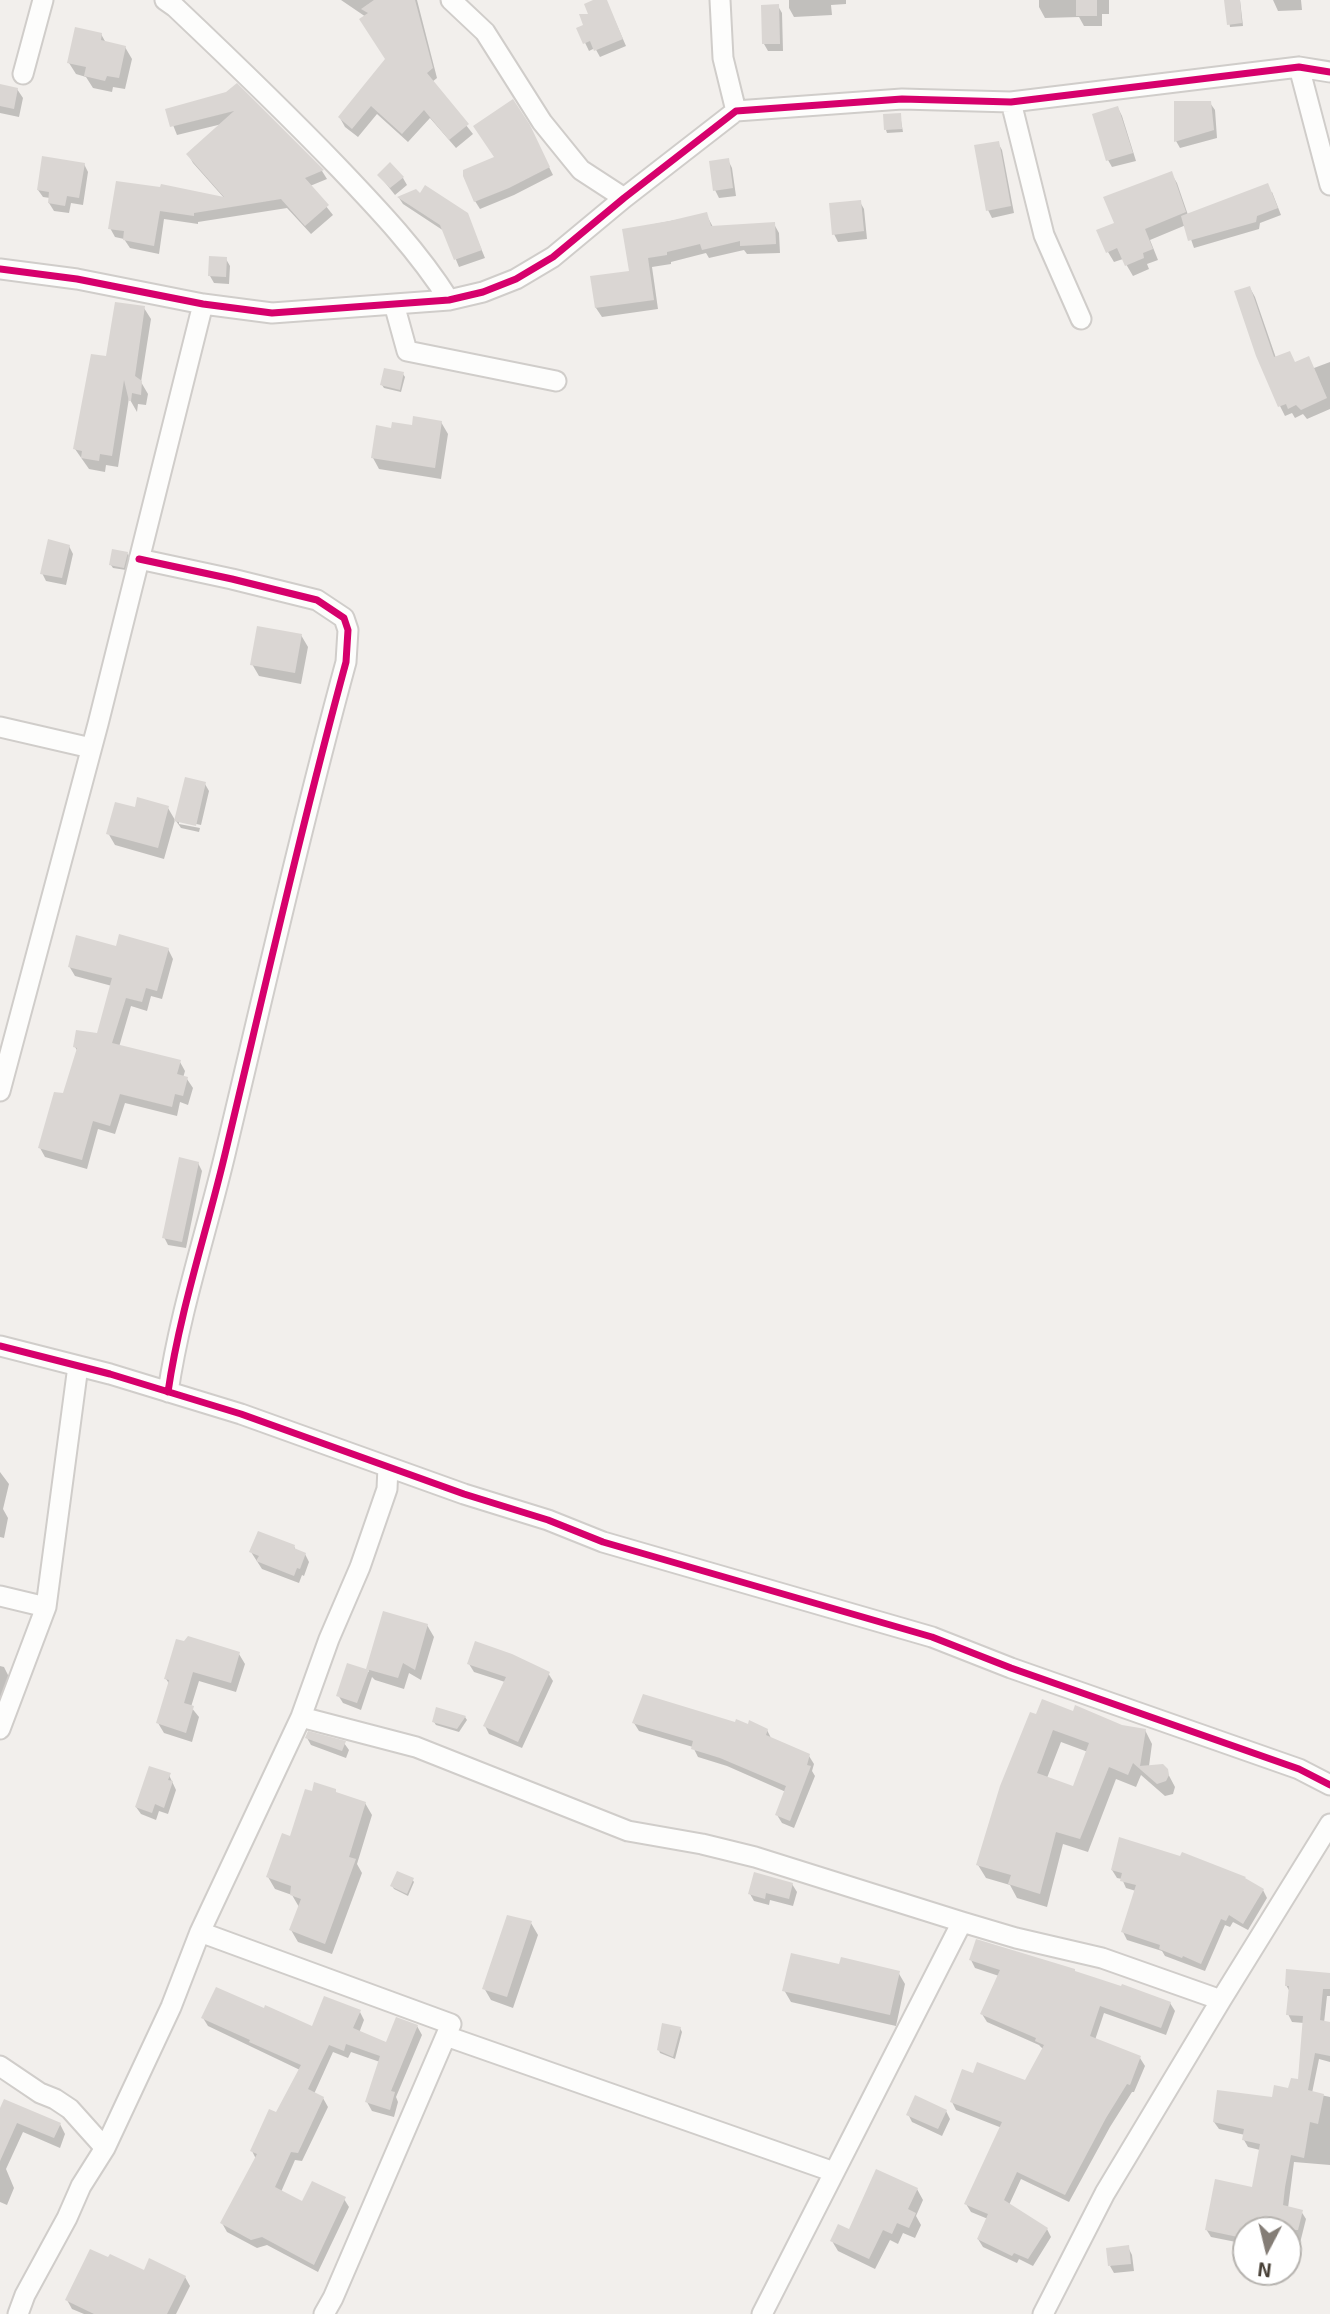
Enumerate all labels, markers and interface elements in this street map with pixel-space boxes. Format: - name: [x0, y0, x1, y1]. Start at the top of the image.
- north arrow: [1232, 2216, 1302, 2286]
- text: N: [1256, 2258, 1273, 2283]

